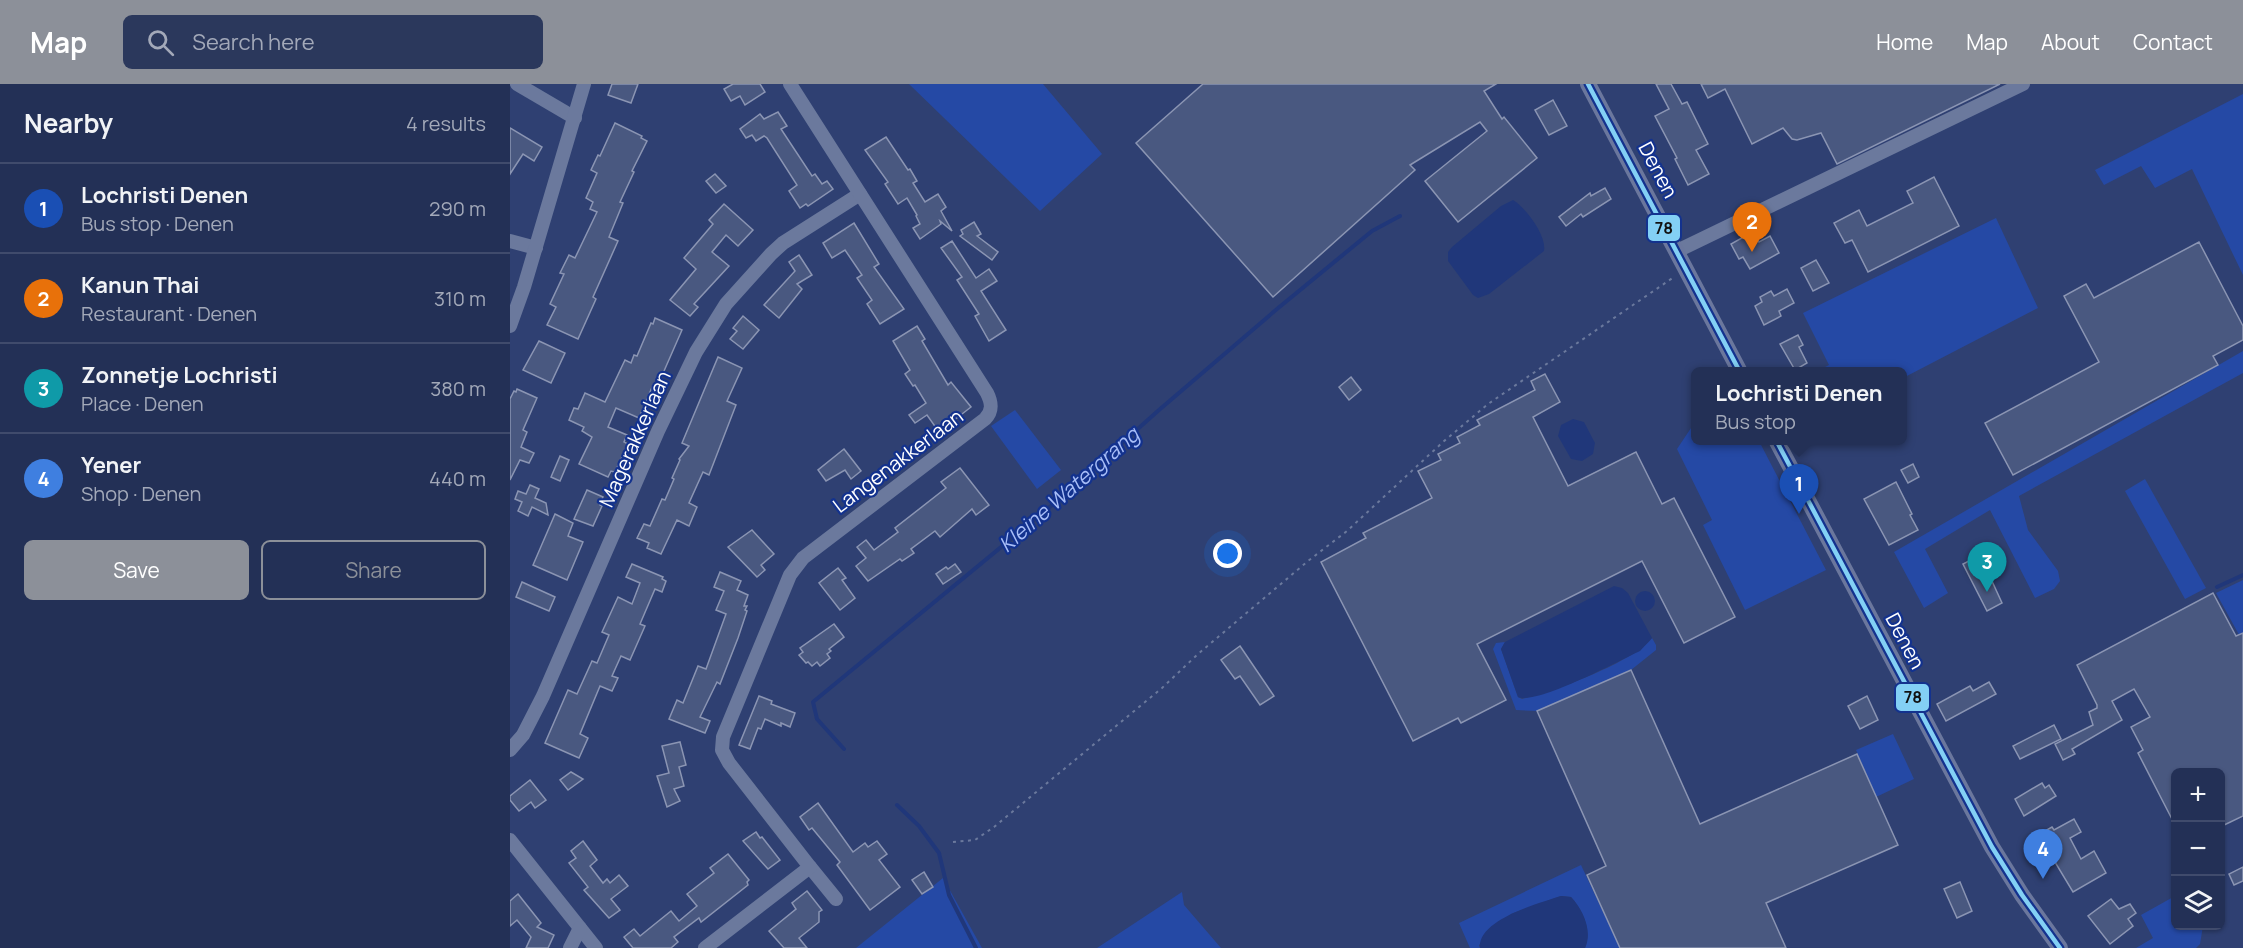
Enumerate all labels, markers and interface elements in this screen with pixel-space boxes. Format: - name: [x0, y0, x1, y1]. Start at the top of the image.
- search box: [123, 15, 543, 69]
- text: Map: [30, 23, 87, 61]
- icon: search: [144, 26, 177, 59]
- text: Search here: [192, 27, 315, 57]
- text: Home: [1876, 28, 1933, 56]
- text: Map: [1966, 28, 2008, 56]
- text: About: [2041, 28, 2100, 56]
- text: Contact: [2133, 28, 2213, 56]
- text: Nearby: [24, 105, 113, 141]
- text: 4 results: [406, 110, 486, 137]
- street label: Denen: [1632, 137, 1684, 203]
- text: Lochristi Denen: [81, 180, 248, 210]
- text: 1: [39, 195, 48, 222]
- text: 290 m: [429, 195, 486, 222]
- pin: 2: [1732, 202, 1772, 252]
- text: Bus stop · Denen: [81, 210, 234, 237]
- line badge: 78: [1647, 214, 1681, 242]
- text: 78: [1655, 217, 1673, 239]
- text: Kanun Thai: [81, 270, 200, 300]
- text: 2: [38, 285, 49, 312]
- text: 310 m: [434, 285, 486, 312]
- text: Restaurant · Denen: [81, 300, 257, 327]
- text: Zonnetje Lochristi: [81, 360, 278, 390]
- street label: Magerakkerlaan: [592, 366, 677, 511]
- popup: [1691, 367, 1907, 445]
- text: 3: [38, 375, 49, 402]
- text: 380 m: [430, 375, 486, 402]
- text: Lochristi Denen: [1715, 378, 1883, 408]
- text: Place · Denen: [81, 390, 204, 417]
- street label: Langenakkerlaan: [827, 403, 968, 519]
- text: Bus stop: [1715, 408, 1796, 435]
- water label: Kleine Watergrang: [992, 419, 1146, 558]
- text: Yener: [81, 450, 141, 480]
- pin: 1: [1780, 464, 1818, 514]
- text: 4: [37, 465, 50, 492]
- text: 440 m: [429, 465, 486, 492]
- text: Shop · Denen: [81, 480, 201, 507]
- your location: [1213, 539, 1242, 568]
- button: Save: [24, 540, 249, 600]
- button: Share: [261, 540, 486, 600]
- pin: 3: [1968, 542, 2006, 592]
- street label: Denen: [1879, 608, 1931, 674]
- line badge: 78: [1895, 683, 1930, 712]
- text: 78: [1904, 686, 1922, 708]
- map controls: [2171, 768, 2225, 930]
- button: +: [2171, 768, 2225, 822]
- button: −: [2171, 822, 2225, 876]
- pin: 4: [2024, 830, 2062, 879]
- button: layers: [2171, 876, 2225, 930]

